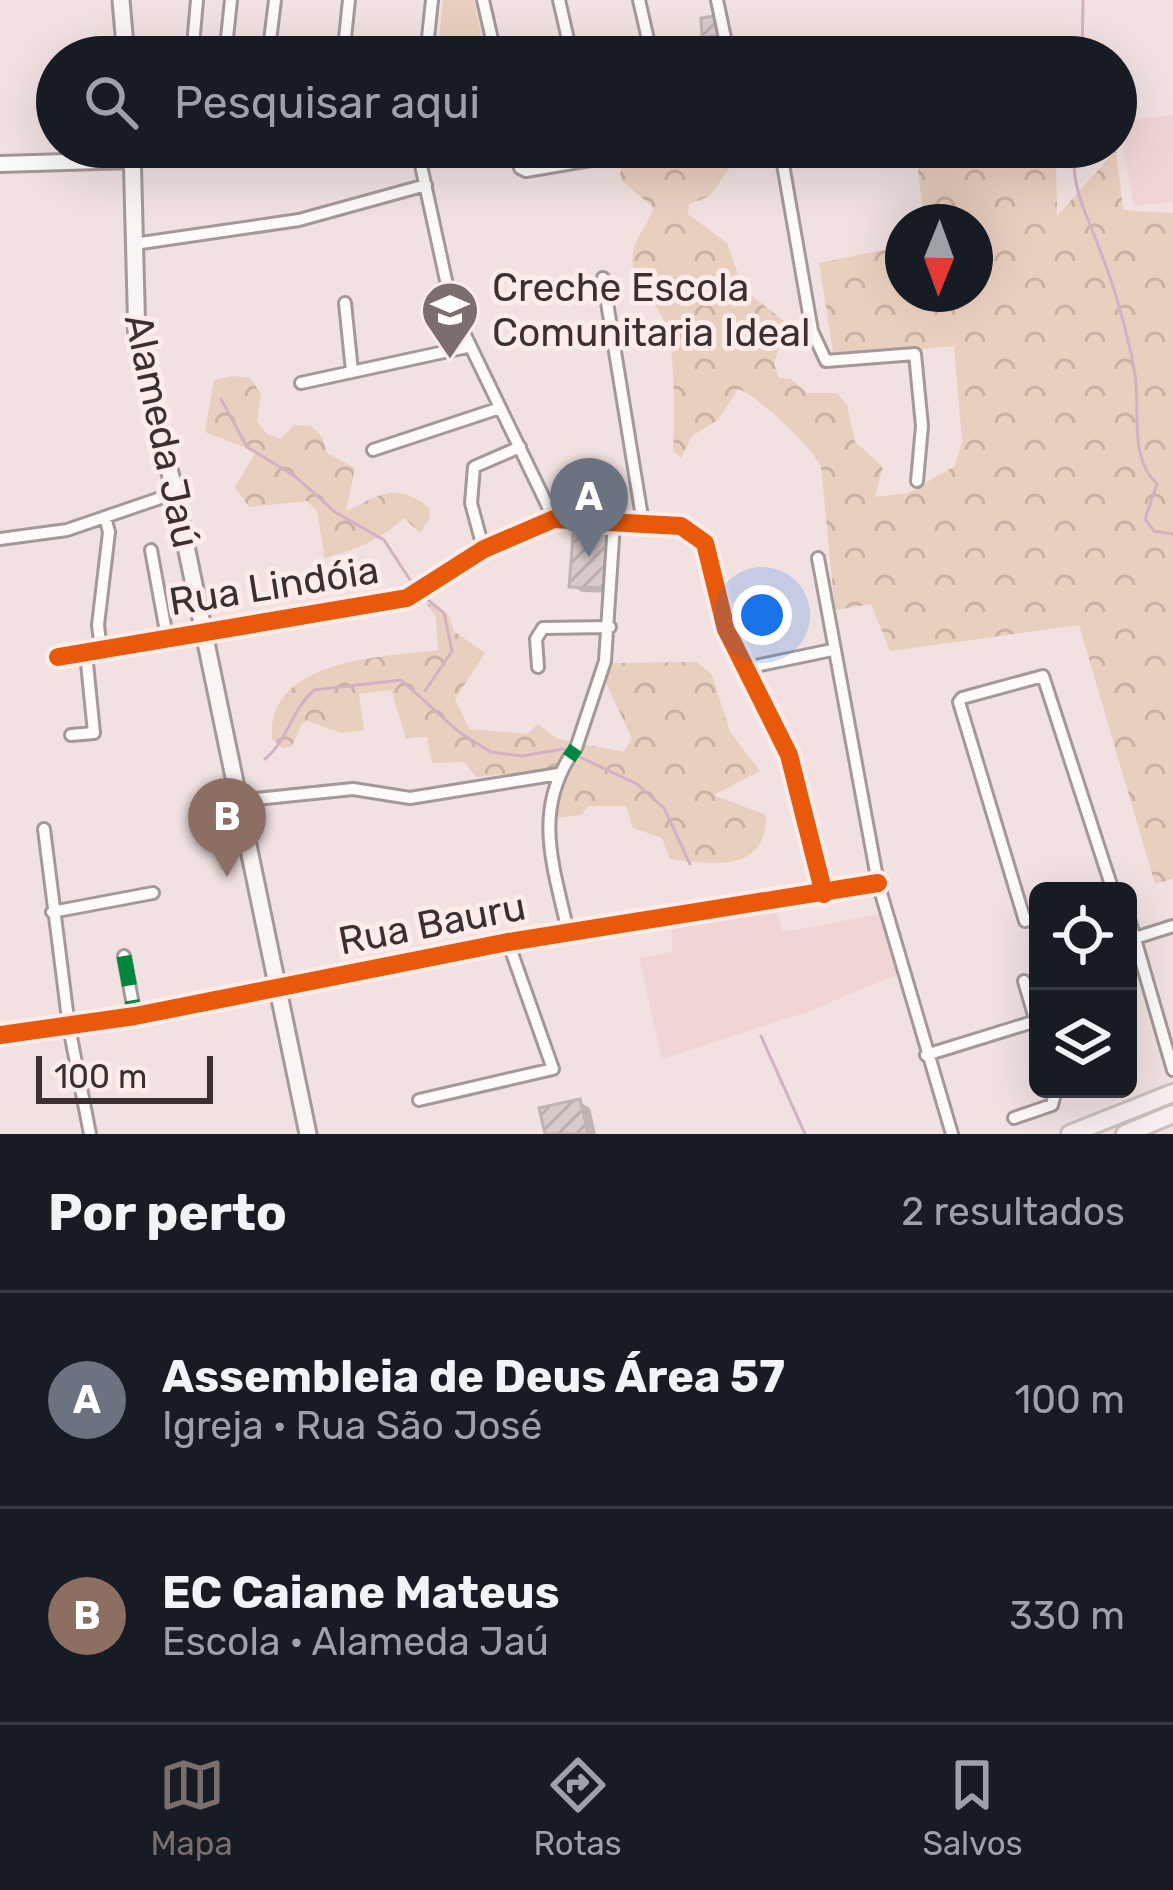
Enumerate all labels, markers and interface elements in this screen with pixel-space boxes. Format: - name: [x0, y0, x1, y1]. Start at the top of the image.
- search box: [36, 36, 1137, 168]
- icon: search: [78, 69, 144, 135]
- text: Pesquisar aqui: [174, 76, 480, 129]
- north arrow: [885, 204, 993, 312]
- place label: Creche Escola Comunitaria Ideal: [492, 265, 810, 356]
- school or university icon: Creche Escola Comunitaria Ideal: [419, 279, 481, 361]
- street label: Alameda Jaú: [115, 310, 209, 552]
- pin: A: [550, 458, 628, 557]
- street label: Rua Lindóia: [166, 547, 382, 625]
- your location: [732, 585, 792, 645]
- pin: B: [188, 778, 266, 877]
- map controls: [1029, 882, 1137, 1098]
- button: locate: [1029, 882, 1137, 990]
- street label: Rua Bauru: [335, 883, 529, 965]
- button: layers: [1029, 990, 1137, 1098]
- scale bar: [36, 1050, 213, 1103]
- text: 100 m: [54, 1057, 147, 1096]
- text: Por perto: [48, 1182, 287, 1243]
- text: 2 resultados: [901, 1189, 1125, 1235]
- text: Assembleia de Deus Área 57: [162, 1350, 785, 1403]
- text: A: [73, 1377, 101, 1423]
- text: 100 m: [1015, 1377, 1125, 1423]
- text: Igreja · Rua São José: [162, 1403, 542, 1449]
- text: EC Caiane Mateus: [162, 1566, 560, 1619]
- text: B: [73, 1593, 101, 1639]
- text: 330 m: [1009, 1593, 1125, 1639]
- text: Escola · Alameda Jaú: [162, 1619, 549, 1665]
- tab: Mapa: [150, 1752, 233, 1863]
- tab: Rotas: [533, 1752, 622, 1863]
- tab: Salvos: [922, 1752, 1023, 1863]

